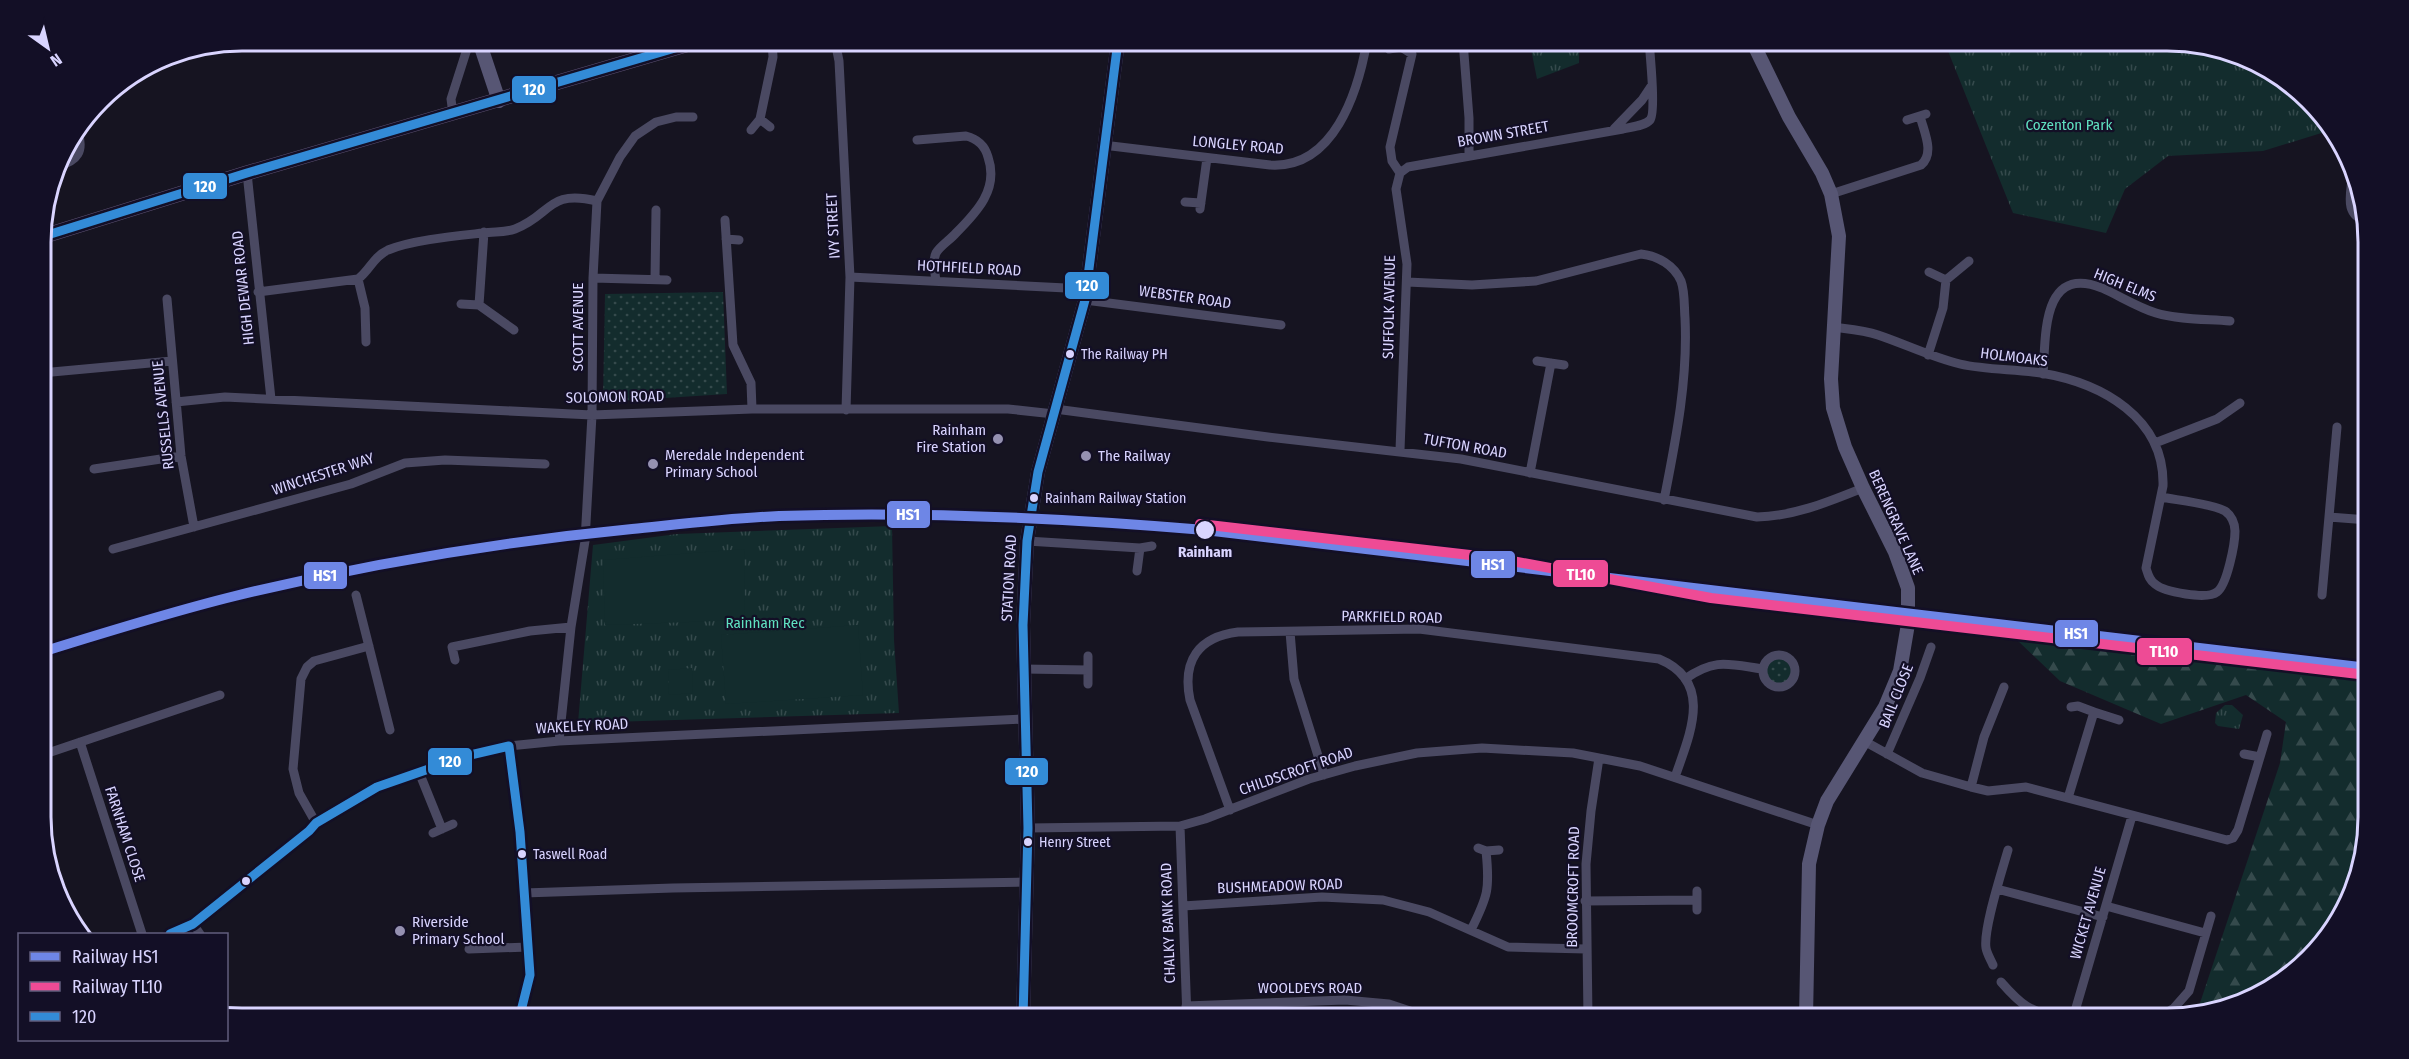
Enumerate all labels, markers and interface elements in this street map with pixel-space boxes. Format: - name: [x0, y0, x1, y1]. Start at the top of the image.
- north arrow: [18, 18, 78, 78]
- text: N: [47, 49, 65, 71]
- line badge: 120: [511, 75, 557, 104]
- text: 120: [523, 80, 546, 99]
- park label: Cozenton Park: [2026, 116, 2112, 134]
- street label: BROWN STREET: [1456, 117, 1550, 151]
- street label: LONGLEY ROAD: [1192, 132, 1284, 158]
- line badge: 120: [182, 172, 228, 200]
- text: 120: [194, 177, 217, 196]
- street label: IVY STREET: [822, 193, 844, 259]
- street label: HIGH DEWAR ROAD: [228, 230, 258, 346]
- street label: SUFFOLK AVENUE: [1379, 255, 1399, 359]
- street label: HOTHFIELD ROAD: [916, 256, 1022, 280]
- street label: HIGH ELMS: [2091, 264, 2159, 306]
- line badge: 120: [1064, 271, 1110, 300]
- text: 120: [1076, 276, 1099, 295]
- street label: WEBSTER ROAD: [1138, 282, 1232, 312]
- street label: SCOTT AVENUE: [569, 283, 587, 371]
- street label: HOLMOAKS: [1979, 344, 2049, 370]
- place label: The Railway PH: [1081, 346, 1168, 363]
- marker: The Railway PH: [1064, 348, 1076, 360]
- street label: RUSSELLS AVENUE: [148, 359, 178, 471]
- street label: SOLOMON ROAD: [566, 387, 664, 407]
- place label: Rainham Fire Station: [916, 421, 986, 456]
- street label: TUFTON ROAD: [1422, 430, 1508, 462]
- marker: Rainham Fire Station: [991, 432, 1005, 446]
- place label: Meredale Independent Primary School: [665, 446, 804, 481]
- place label: The Railway: [1098, 447, 1171, 465]
- street label: WINCHESTER WAY: [270, 449, 377, 499]
- marker: The Railway: [1079, 449, 1093, 463]
- marker: Meredale Independent Primary School: [646, 457, 660, 471]
- street label: BERENGRAVE LANE: [1865, 467, 1927, 577]
- place label: Rainham Railway Station: [1045, 490, 1186, 507]
- marker: Rainham Railway Station: [1028, 492, 1040, 504]
- line badge: HS1: [886, 500, 931, 529]
- text: HS1: [896, 505, 920, 524]
- marker: Rainham: [1194, 519, 1216, 541]
- street label: STATION ROAD: [998, 534, 1020, 622]
- place label: Rainham: [1178, 543, 1232, 561]
- line badge: HS1: [1470, 550, 1516, 579]
- text: HS1: [1481, 555, 1505, 574]
- line badge: TL10: [1552, 559, 1609, 588]
- line badge: HS1: [303, 561, 348, 590]
- text: TL10: [1567, 565, 1596, 584]
- text: HS1: [313, 566, 337, 585]
- street label: PARKFIELD ROAD: [1341, 607, 1443, 627]
- park label: Rainham Rec: [725, 614, 805, 632]
- line badge: HS1: [2054, 619, 2099, 648]
- text: HS1: [2064, 624, 2088, 643]
- line badge: TL10: [2136, 637, 2193, 666]
- text: TL10: [2150, 642, 2179, 661]
- street label: BAIL CLOSE: [1875, 661, 1917, 731]
- street label: WAKELEY ROAD: [535, 715, 629, 737]
- street label: CHILDSCROFT ROAD: [1237, 743, 1355, 799]
- line badge: 120: [427, 747, 473, 776]
- text: 120: [439, 752, 462, 771]
- line badge: 120: [1004, 757, 1049, 786]
- text: 120: [1016, 762, 1039, 781]
- street label: FARNHAM CLOSE: [101, 784, 149, 884]
- street label: BROOMCROFT ROAD: [1563, 826, 1583, 948]
- place label: Henry Street: [1039, 834, 1111, 851]
- marker: Henry Street: [1022, 836, 1034, 848]
- place label: Taswell Road: [533, 846, 607, 863]
- marker: Taswell Road: [516, 848, 528, 860]
- street label: CHALKY BANK ROAD: [1157, 862, 1179, 984]
- street label: WICKET AVENUE: [2066, 865, 2110, 961]
- unlabelled marker: [240, 875, 252, 887]
- street label: BUSHMEADOW ROAD: [1217, 875, 1343, 897]
- place label: Riverside Primary School: [412, 913, 504, 948]
- marker: Riverside Primary School: [393, 924, 407, 938]
- legend: [18, 933, 228, 1041]
- text: Railway HS1: [72, 946, 158, 968]
- text: Railway TL10: [72, 976, 163, 998]
- street label: WOOLDEYS ROAD: [1258, 979, 1362, 997]
- text: 120: [72, 1006, 96, 1028]

